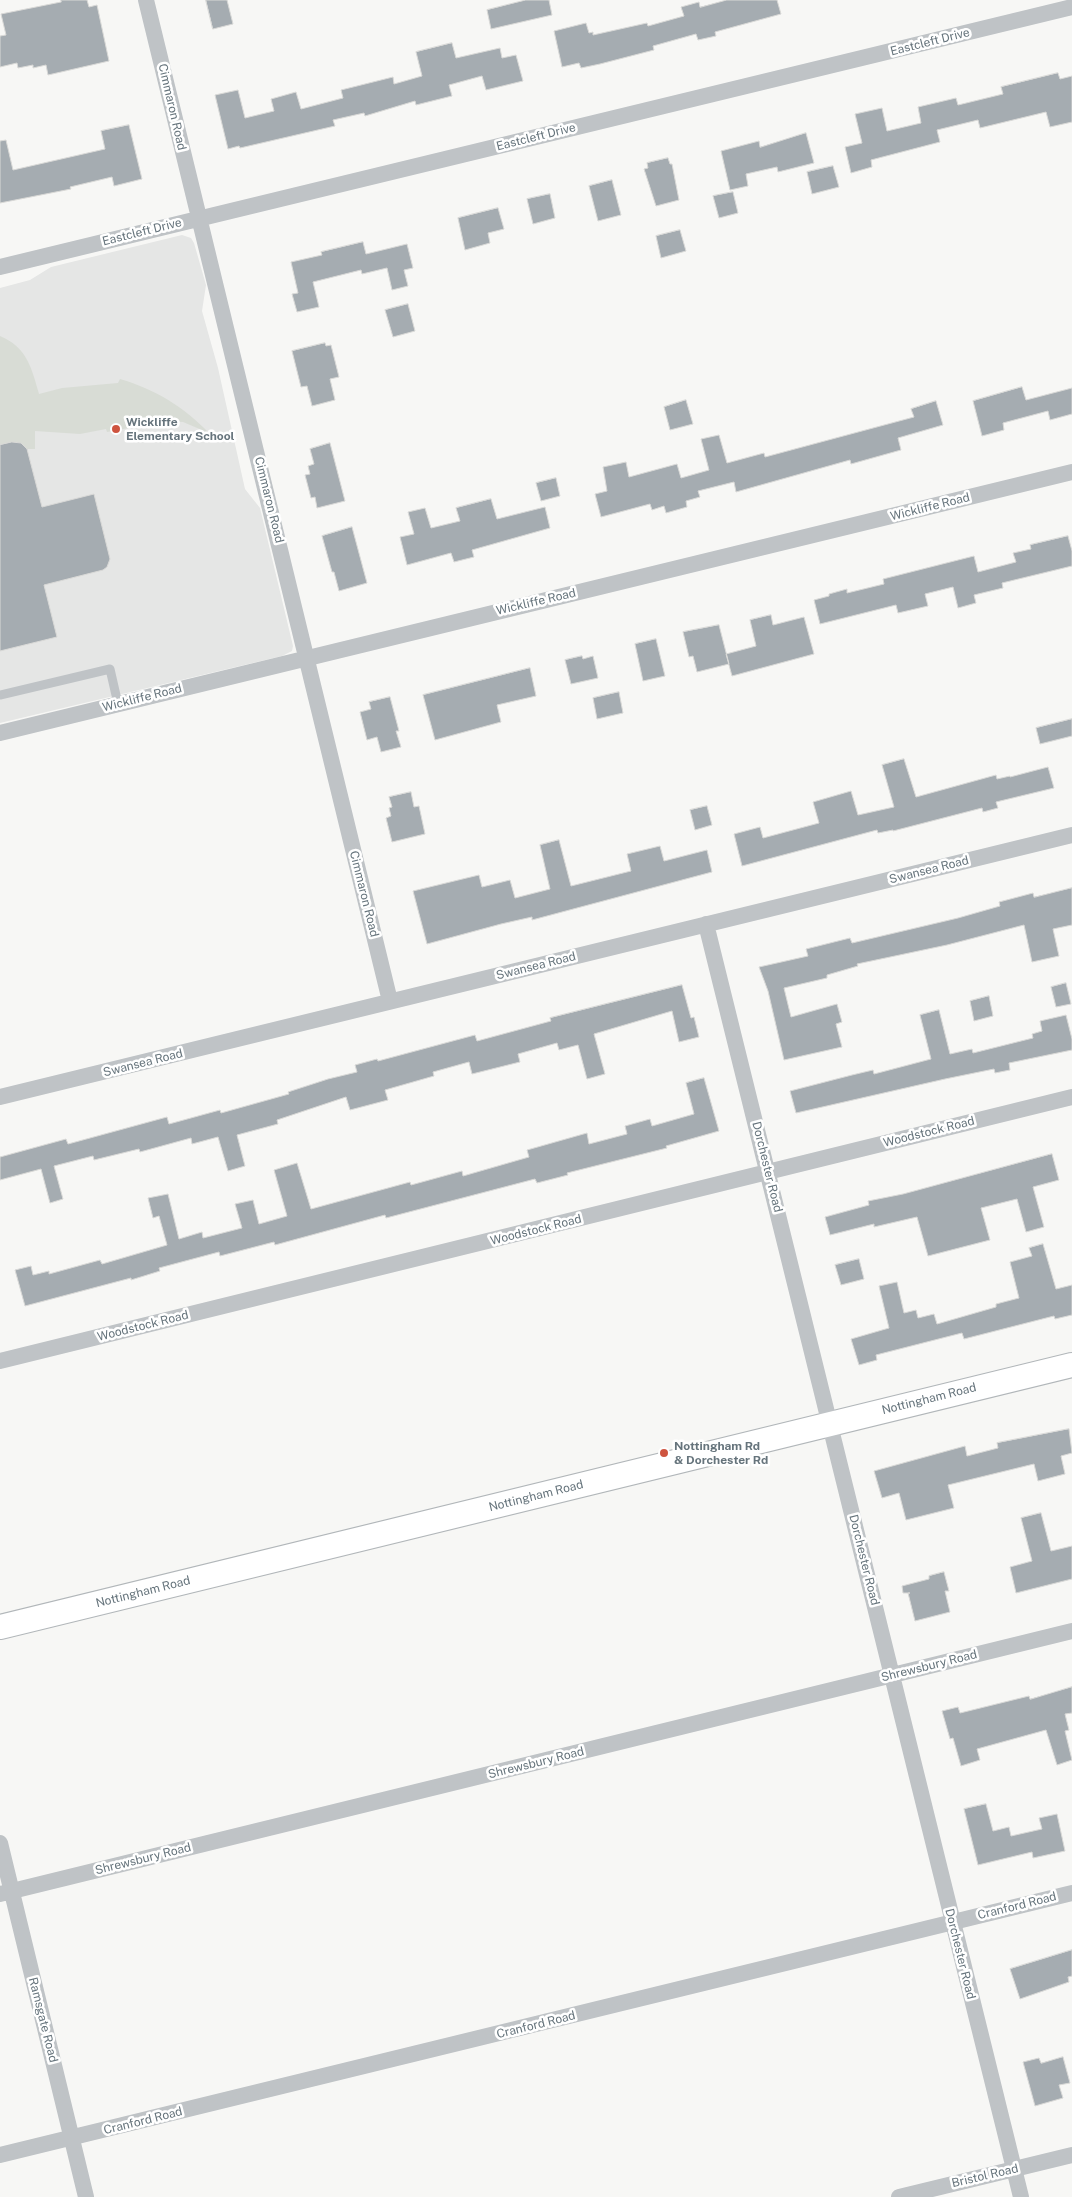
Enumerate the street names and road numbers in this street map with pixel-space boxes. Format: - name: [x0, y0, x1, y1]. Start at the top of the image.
- street label: Eastcleft Drive: [889, 25, 971, 59]
- street label: Cimmaron Road: [155, 62, 189, 152]
- street label: Eastcleft Drive: [495, 120, 577, 154]
- street label: Eastcleft Drive: [101, 215, 183, 249]
- street label: Cimmaron Road: [251, 455, 287, 545]
- street label: Wickliffe Road: [889, 490, 971, 524]
- street label: Wickliffe Road: [495, 586, 577, 618]
- street label: Wickliffe Road: [101, 681, 183, 715]
- street label: Cimmaron Road: [346, 849, 382, 939]
- street label: Swansea Road: [888, 853, 970, 887]
- street label: Swansea Road: [495, 949, 577, 983]
- street label: Swansea Road: [102, 1046, 184, 1080]
- street label: Woodstock Road: [882, 1114, 976, 1150]
- street label: Dorchester Road: [749, 1120, 785, 1214]
- street label: Woodstock Road: [489, 1212, 583, 1248]
- street label: Woodstock Road: [96, 1308, 190, 1344]
- street label: Nottingham Road: [880, 1380, 978, 1418]
- street label: Nottingham Road: [487, 1477, 585, 1515]
- street label: Dorchester Road: [846, 1513, 882, 1607]
- street label: Nottingham Road: [94, 1573, 192, 1611]
- street label: Shrewsbury Road: [880, 1647, 978, 1685]
- street label: Shrewsbury Road: [487, 1744, 585, 1782]
- street label: Shrewsbury Road: [94, 1840, 192, 1878]
- street label: Cranford Road: [976, 1889, 1058, 1923]
- street label: Dorchester Road: [942, 1907, 978, 2001]
- street label: Ramsgate Road: [25, 1976, 61, 2064]
- street label: Cranford Road: [495, 2008, 577, 2042]
- street label: Cranford Road: [102, 2104, 184, 2138]
- street label: Bristol Road: [950, 2161, 1020, 2191]

